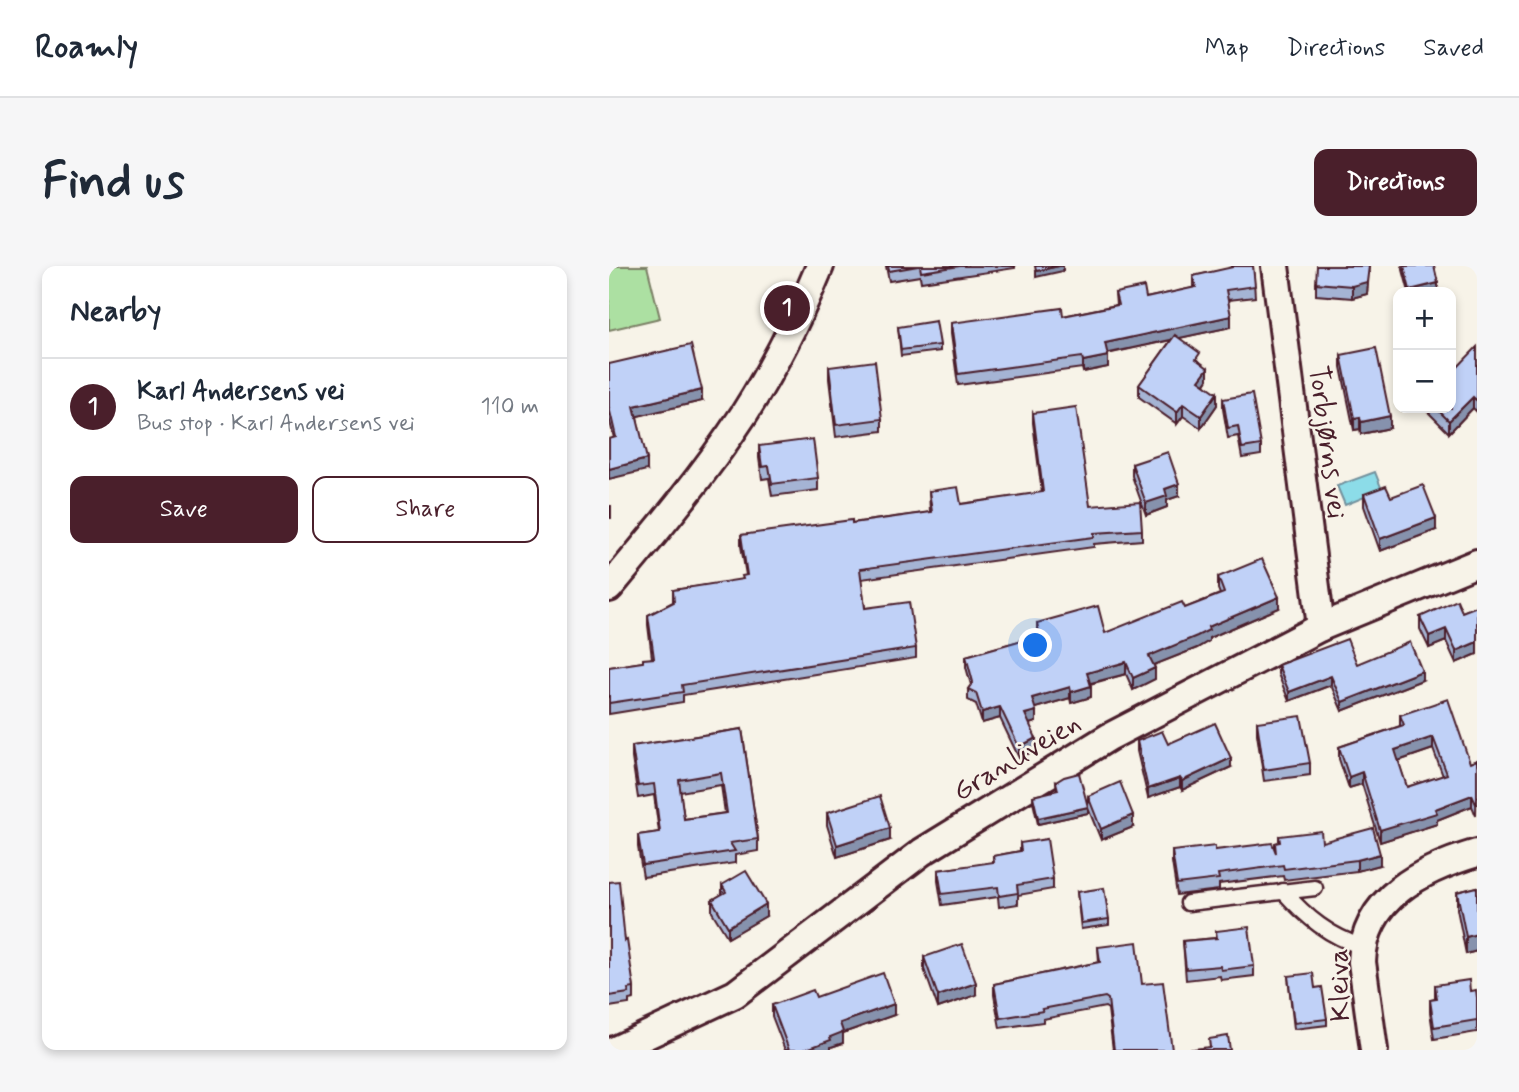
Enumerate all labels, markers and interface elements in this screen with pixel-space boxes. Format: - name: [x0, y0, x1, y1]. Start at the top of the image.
- text: Roamly: [35, 26, 138, 70]
- text: Map: [1205, 33, 1249, 64]
- text: Directions: [1287, 33, 1385, 64]
- text: Saved: [1423, 33, 1484, 64]
- button: Directions: [1314, 149, 1477, 216]
- text: Find us: [42, 150, 185, 215]
- pin: 1: [764, 282, 810, 334]
- map controls: [1393, 287, 1456, 413]
- button: +: [1393, 287, 1456, 350]
- text: Nearby: [70, 292, 161, 331]
- button: −: [1393, 350, 1456, 413]
- street label: Torbjørns vei: [1299, 364, 1354, 521]
- text: Karl Andersens vei: [137, 375, 345, 409]
- text: 1: [88, 392, 98, 422]
- text: 110 m: [480, 392, 539, 422]
- text: Bus stop · Karl Andersens vei: [137, 409, 415, 439]
- button: Save: [70, 476, 298, 543]
- button: Share: [312, 476, 539, 543]
- your location: [1018, 628, 1052, 662]
- street label: Granliveien: [946, 705, 1088, 811]
- street label: Kleiva: [1321, 948, 1360, 1022]

